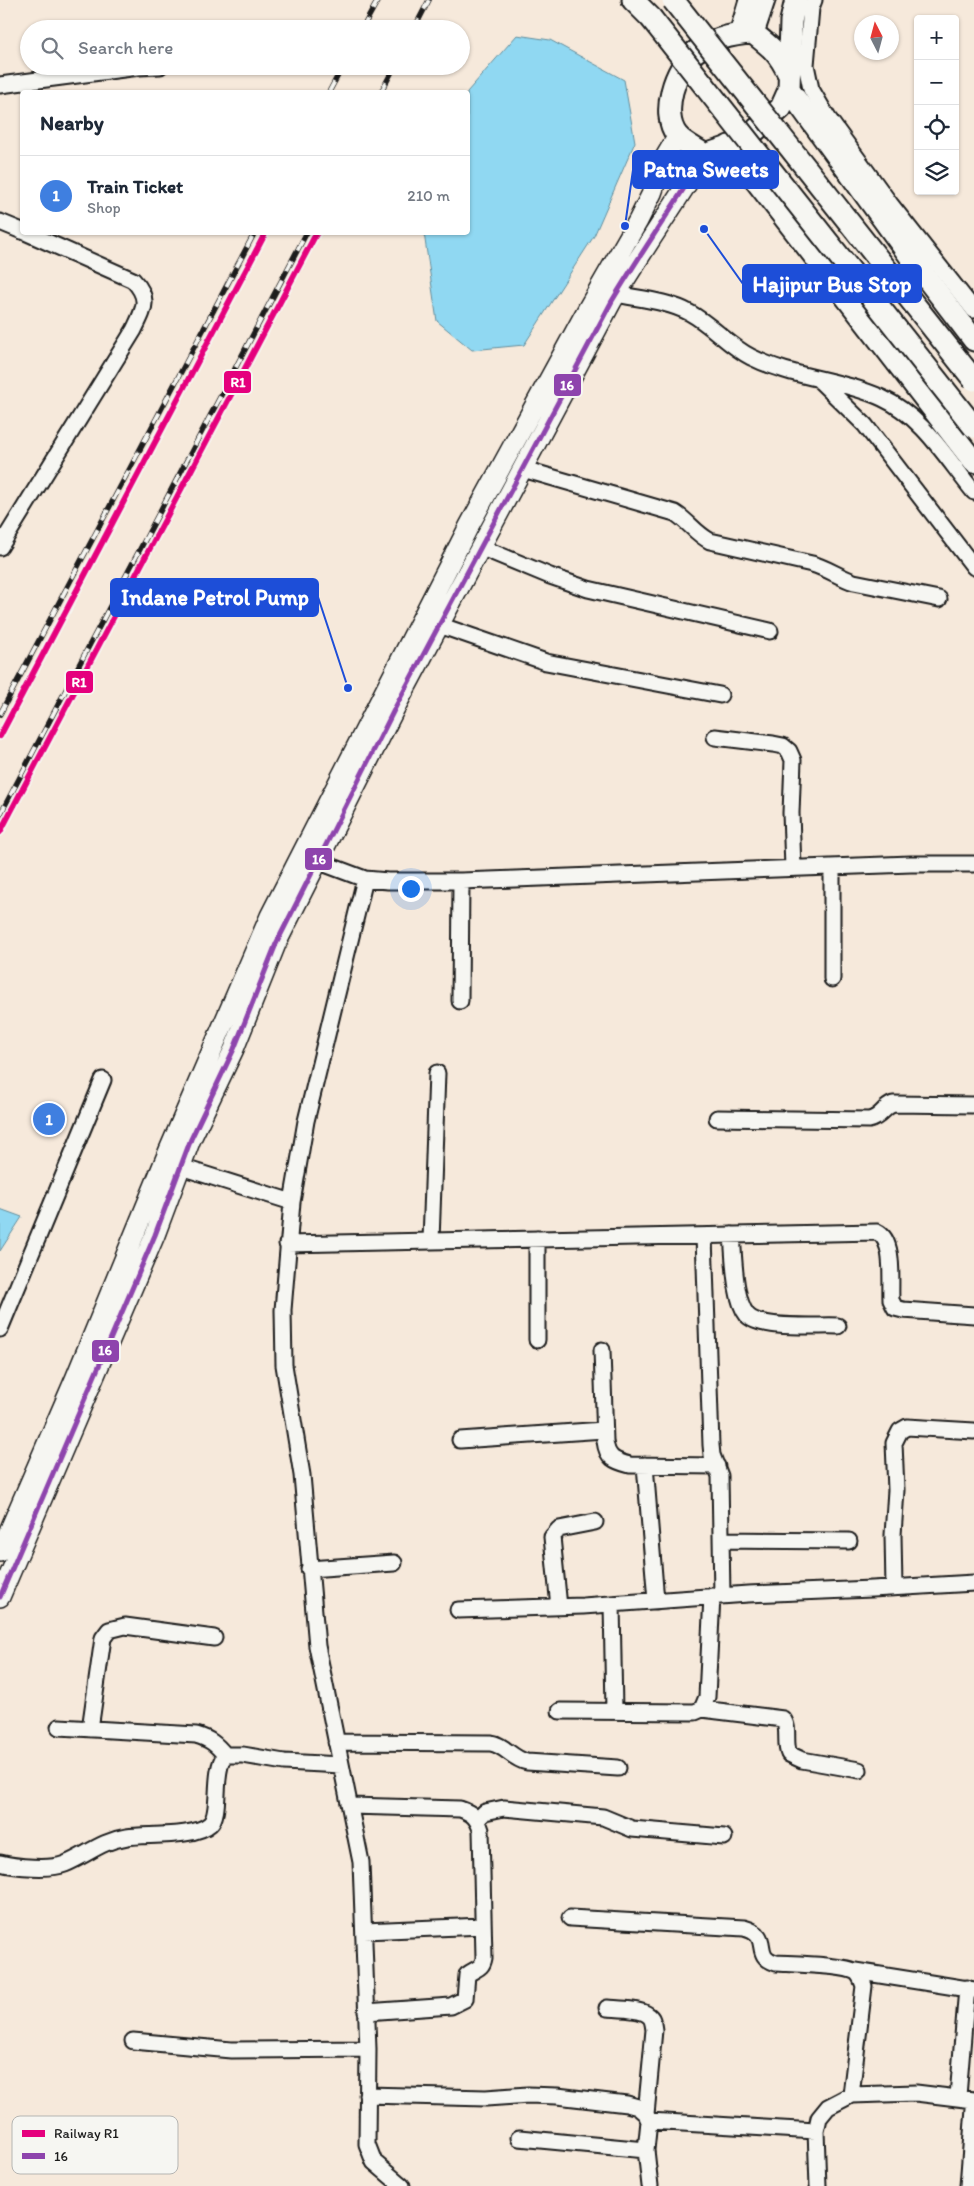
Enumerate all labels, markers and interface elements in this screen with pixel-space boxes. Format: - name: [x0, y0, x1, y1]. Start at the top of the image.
- north arrow: [854, 15, 899, 60]
- map controls: [914, 15, 959, 195]
- button: +: [914, 15, 959, 60]
- search box: [20, 20, 470, 75]
- icon: search: [38, 34, 66, 62]
- text: Search here: [78, 36, 173, 59]
- button: −: [914, 60, 959, 105]
- button: locate: [914, 105, 959, 150]
- text: Nearby: [40, 110, 104, 135]
- button: layers: [914, 150, 959, 195]
- callout: Patna Sweets: [633, 151, 778, 188]
- text: Patna Sweets: [643, 156, 769, 183]
- text: Train Ticket: [87, 175, 183, 198]
- text: 1: [52, 186, 60, 205]
- text: 210 m: [407, 186, 450, 205]
- text: Shop: [87, 198, 121, 217]
- callout: Hajipur Bus Stop: [743, 265, 921, 302]
- text: Hajipur Bus Stop: [752, 271, 912, 298]
- line badge: R1: [223, 370, 252, 394]
- line badge: 16: [553, 373, 582, 397]
- text: R1: [231, 374, 246, 391]
- text: 16: [560, 377, 575, 394]
- callout: Indane Petrol Pump: [111, 579, 318, 616]
- text: Indane Petrol Pump: [121, 584, 309, 611]
- line badge: R1: [65, 670, 94, 694]
- text: R1: [72, 674, 87, 691]
- line badge: 16: [304, 847, 333, 871]
- text: 16: [312, 851, 327, 868]
- your location: [398, 876, 424, 902]
- pin: 1: [33, 1100, 65, 1138]
- line badge: 16: [91, 1339, 120, 1363]
- text: 16: [98, 1342, 113, 1359]
- legend: [12, 2116, 178, 2174]
- text: Railway R1: [54, 2125, 119, 2142]
- text: 16: [54, 2148, 68, 2165]

